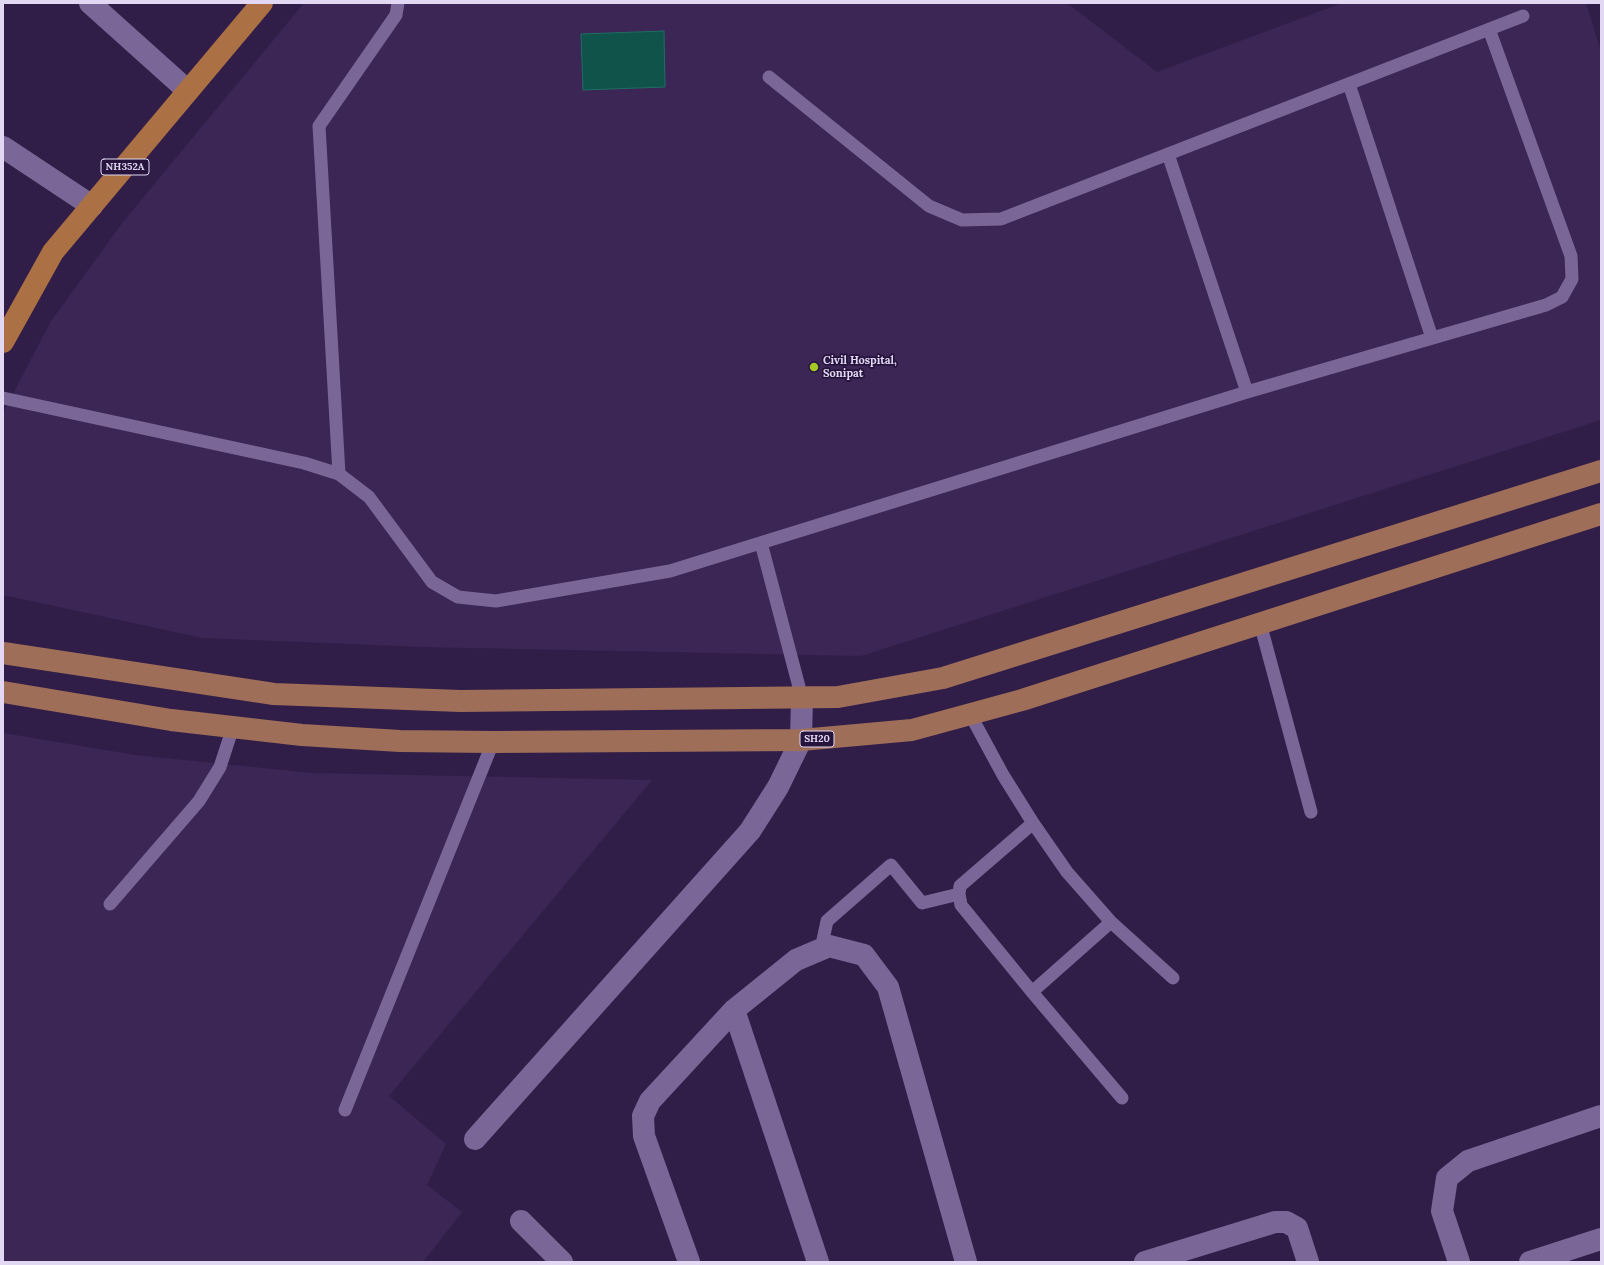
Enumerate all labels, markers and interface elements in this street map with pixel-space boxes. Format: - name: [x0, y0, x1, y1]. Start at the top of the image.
- road number: NH352A: [101, 159, 149, 175]
- place label: Civil Hospital, Sonipat: [823, 354, 897, 380]
- marker: Civil Hospital, Sonipat: [808, 361, 820, 373]
- road number: SH20: [800, 731, 834, 747]

